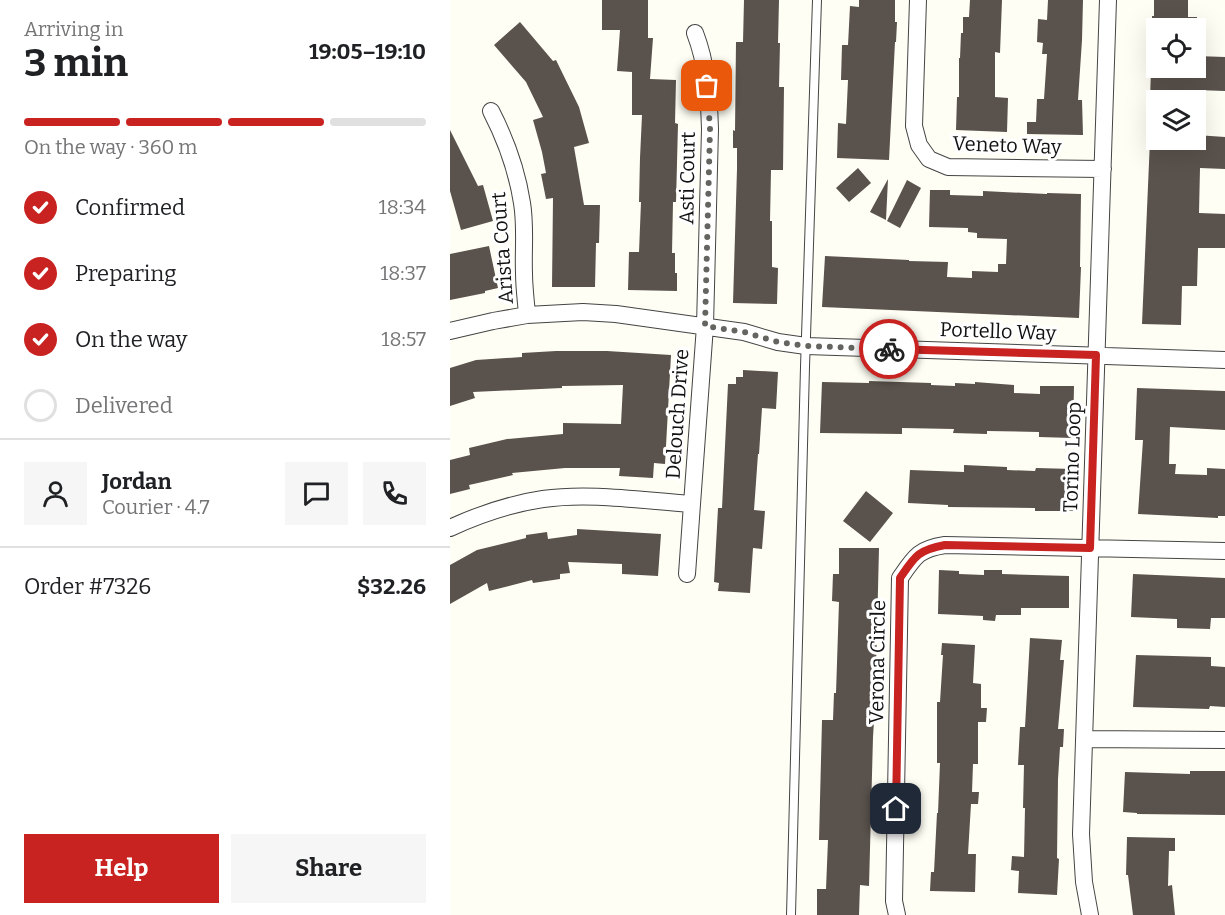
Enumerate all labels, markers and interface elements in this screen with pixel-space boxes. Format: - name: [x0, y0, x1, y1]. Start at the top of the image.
- text: Arriving in: [24, 17, 123, 41]
- map controls: [1146, 18, 1206, 150]
- button: locate: [1146, 18, 1206, 78]
- text: 19:05–19:10: [309, 38, 426, 65]
- text: 3 min: [24, 40, 128, 86]
- pin: [681, 60, 732, 111]
- icon: bag: [690, 69, 723, 102]
- button: layers: [1146, 90, 1206, 150]
- street label: Asti Court: [674, 131, 700, 225]
- street label: Veneto Way: [952, 131, 1062, 159]
- text: On the way · 360 m: [24, 135, 197, 159]
- icon: check: [24, 191, 57, 224]
- street label: Arista Court: [486, 191, 518, 305]
- text: Confirmed: [75, 194, 185, 221]
- text: 18:34: [379, 195, 426, 219]
- icon: check: [24, 257, 57, 290]
- text: Preparing: [75, 260, 177, 287]
- text: 18:37: [380, 261, 426, 285]
- street label: Portello Way: [939, 317, 1057, 345]
- courier: [859, 319, 919, 379]
- icon: check: [24, 323, 57, 356]
- text: On the way: [75, 326, 187, 353]
- text: 18:57: [381, 327, 426, 351]
- icon: bike: [873, 333, 906, 366]
- street label: Delouch Drive: [660, 348, 694, 480]
- text: Delivered: [75, 392, 173, 419]
- street label: Torino Loop: [1058, 401, 1086, 513]
- button: person: [24, 462, 87, 525]
- button: chat: [285, 462, 348, 525]
- button: phone: [363, 462, 426, 525]
- text: Jordan: [102, 468, 172, 495]
- text: Courier · 4.7: [102, 495, 210, 519]
- text: Order #7326: [24, 573, 151, 600]
- text: $32.26: [357, 573, 426, 600]
- street label: Verona Circle: [864, 600, 890, 724]
- pin: [870, 783, 921, 834]
- icon: home: [879, 792, 912, 825]
- button: Help: [24, 834, 219, 903]
- button: Share: [231, 834, 426, 903]

